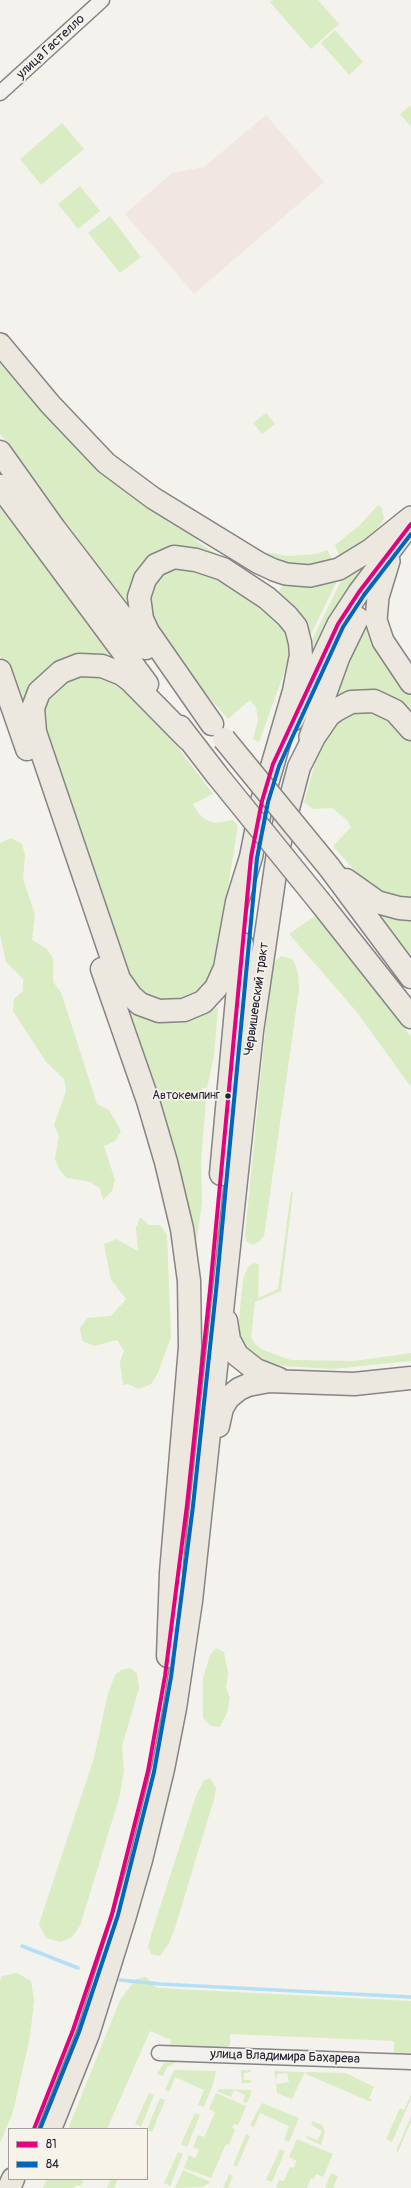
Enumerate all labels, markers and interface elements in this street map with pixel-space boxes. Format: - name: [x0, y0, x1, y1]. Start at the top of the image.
- street label: улица Гастелло: [14, 11, 88, 83]
- street label: Червишевский тракт: [241, 941, 273, 1057]
- place label: Автокемпинг: [152, 1089, 220, 1103]
- marker: Автокемпинг: [223, 1091, 233, 1101]
- street label: улица Владимира Бахарева: [210, 2047, 360, 2067]
- legend: [8, 2128, 148, 2180]
- text: 81: [46, 2137, 57, 2152]
- text: 84: [46, 2157, 59, 2172]

